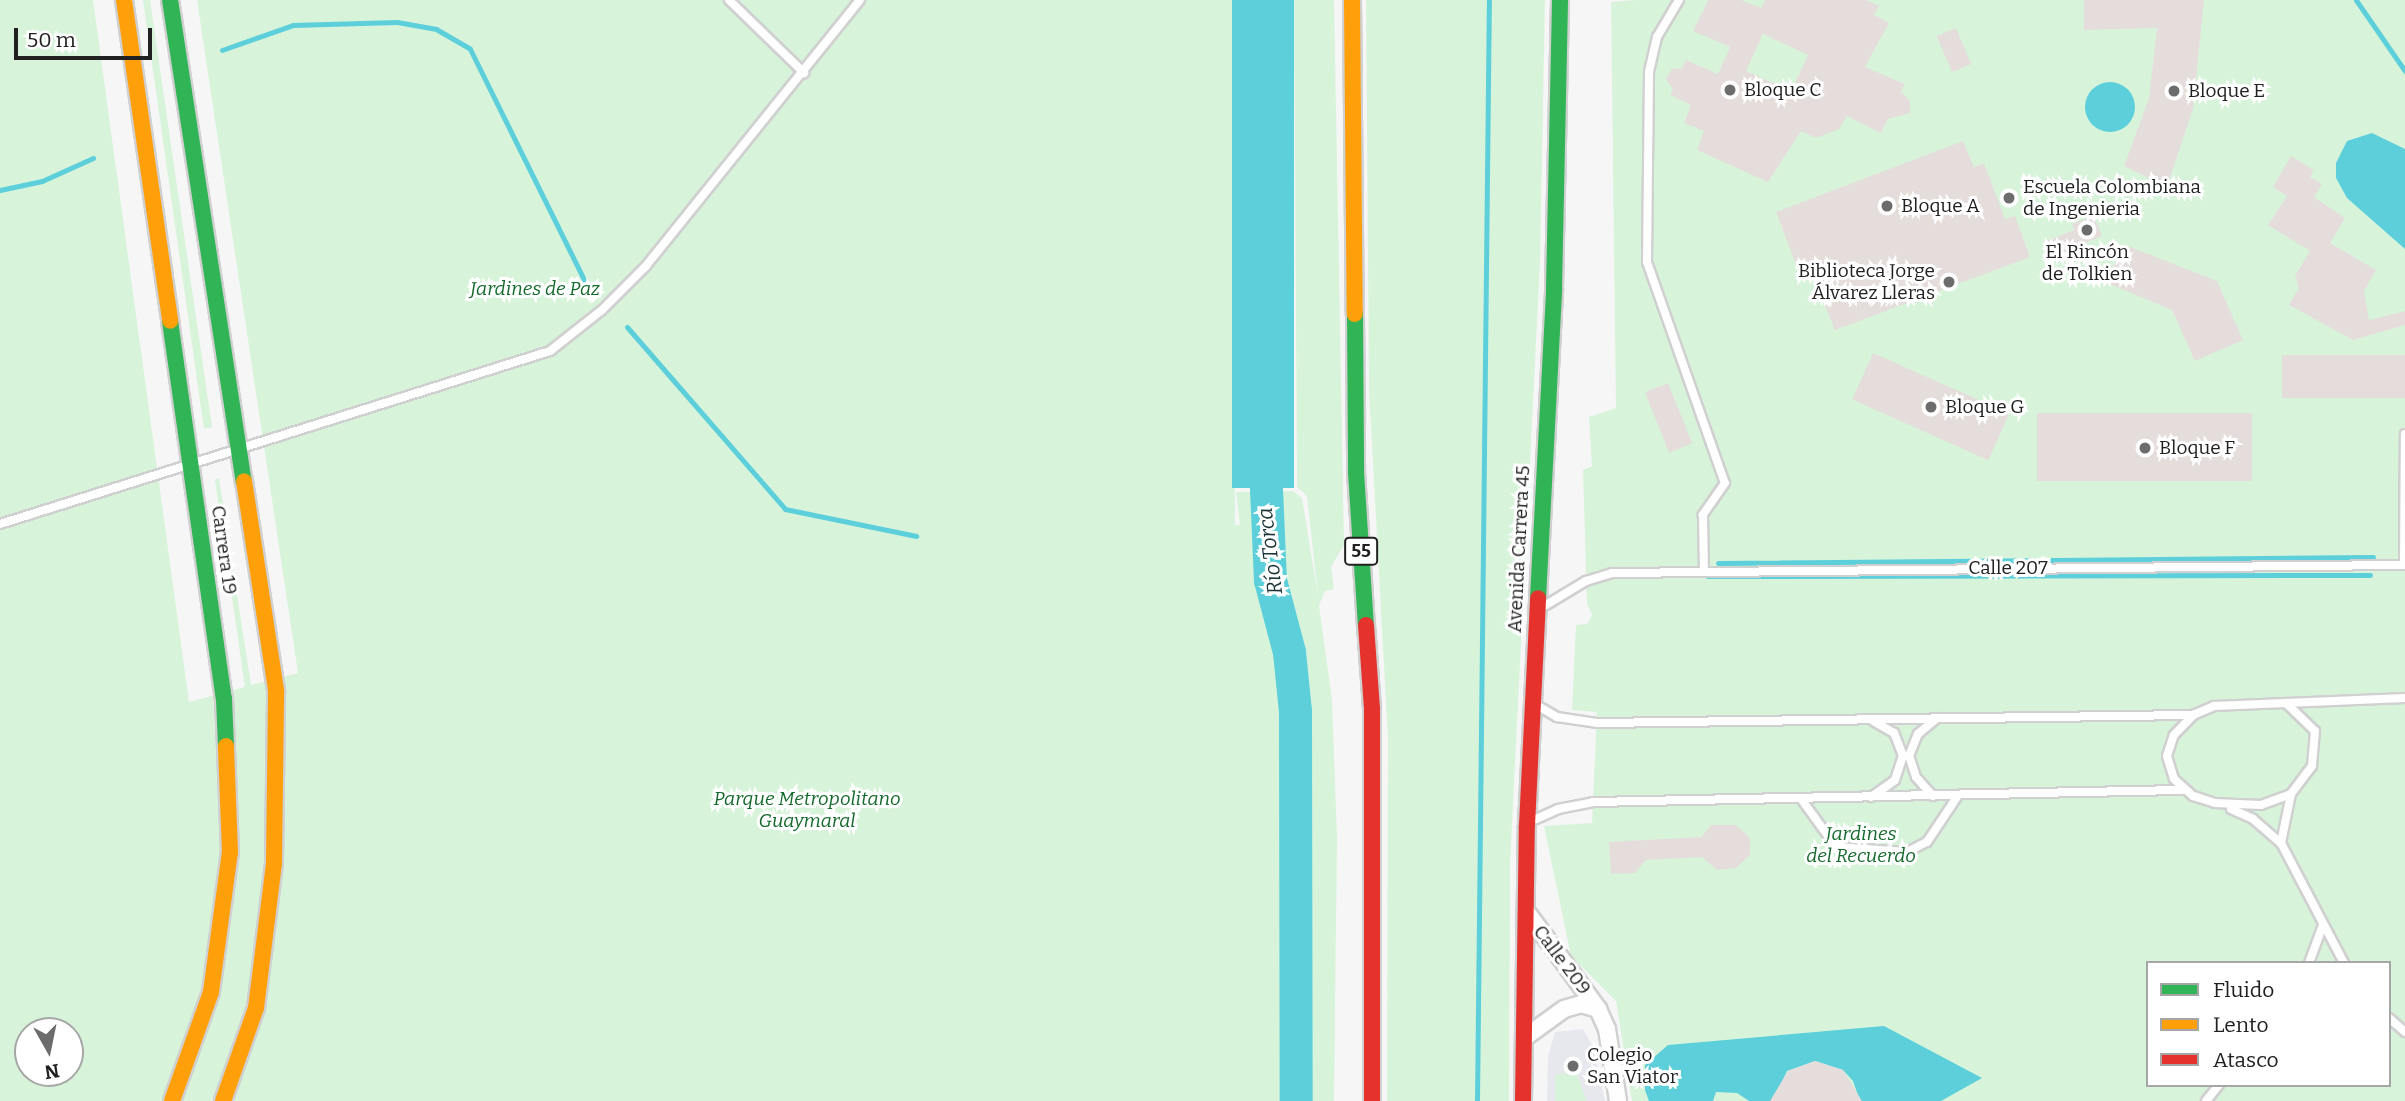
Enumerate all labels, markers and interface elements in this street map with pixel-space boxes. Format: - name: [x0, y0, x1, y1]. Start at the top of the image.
- scale bar: [18, 14, 156, 58]
- text: 50 m: [27, 27, 76, 53]
- place label: Bloque C: [1744, 79, 1822, 101]
- place label: Bloque E: [2188, 80, 2265, 102]
- marker: Bloque C: [1722, 82, 1738, 98]
- marker: Bloque E: [2166, 83, 2182, 99]
- place label: Escuela Colombiana de Ingenieria: [2023, 176, 2201, 220]
- marker: Escuela Colombiana de Ingenieria: [2001, 190, 2017, 206]
- place label: Bloque A: [1901, 195, 1980, 217]
- marker: Bloque A: [1879, 198, 1895, 214]
- marker: El Rincón de Tolkien: [2079, 222, 2095, 238]
- place label: El Rincón de Tolkien: [2042, 241, 2132, 285]
- place label: Biblioteca Jorge Álvarez Lleras: [1798, 260, 1935, 304]
- marker: Biblioteca Jorge Álvarez Lleras: [1941, 274, 1957, 290]
- park label: Jardines de Paz: [470, 278, 600, 300]
- place label: Bloque G: [1945, 396, 2024, 418]
- marker: Bloque G: [1923, 399, 1939, 415]
- place label: Bloque F: [2159, 437, 2235, 459]
- marker: Bloque F: [2137, 440, 2153, 456]
- street label: Avenida Carrera 45: [1503, 465, 1535, 633]
- street label: Carrera 19: [206, 504, 242, 596]
- water label: Río Torca: [1252, 506, 1288, 596]
- road number: 55: [1344, 536, 1378, 566]
- street label: Calle 207: [1968, 557, 2048, 579]
- park label: Parque Metropolitano Guaymaral: [713, 788, 901, 832]
- park label: Jardines del Recuerdo: [1806, 823, 1916, 867]
- street label: Calle 209: [1529, 921, 1595, 999]
- legend: [2146, 961, 2391, 1087]
- text: Fluido: [2213, 977, 2274, 1003]
- text: Lento: [2213, 1012, 2269, 1038]
- north arrow: [14, 1017, 84, 1087]
- place label: Colegio San Viator: [1587, 1044, 1678, 1088]
- text: Atasco: [2213, 1047, 2279, 1073]
- marker: Colegio San Viator: [1565, 1058, 1581, 1074]
- text: N: [43, 1059, 61, 1084]

